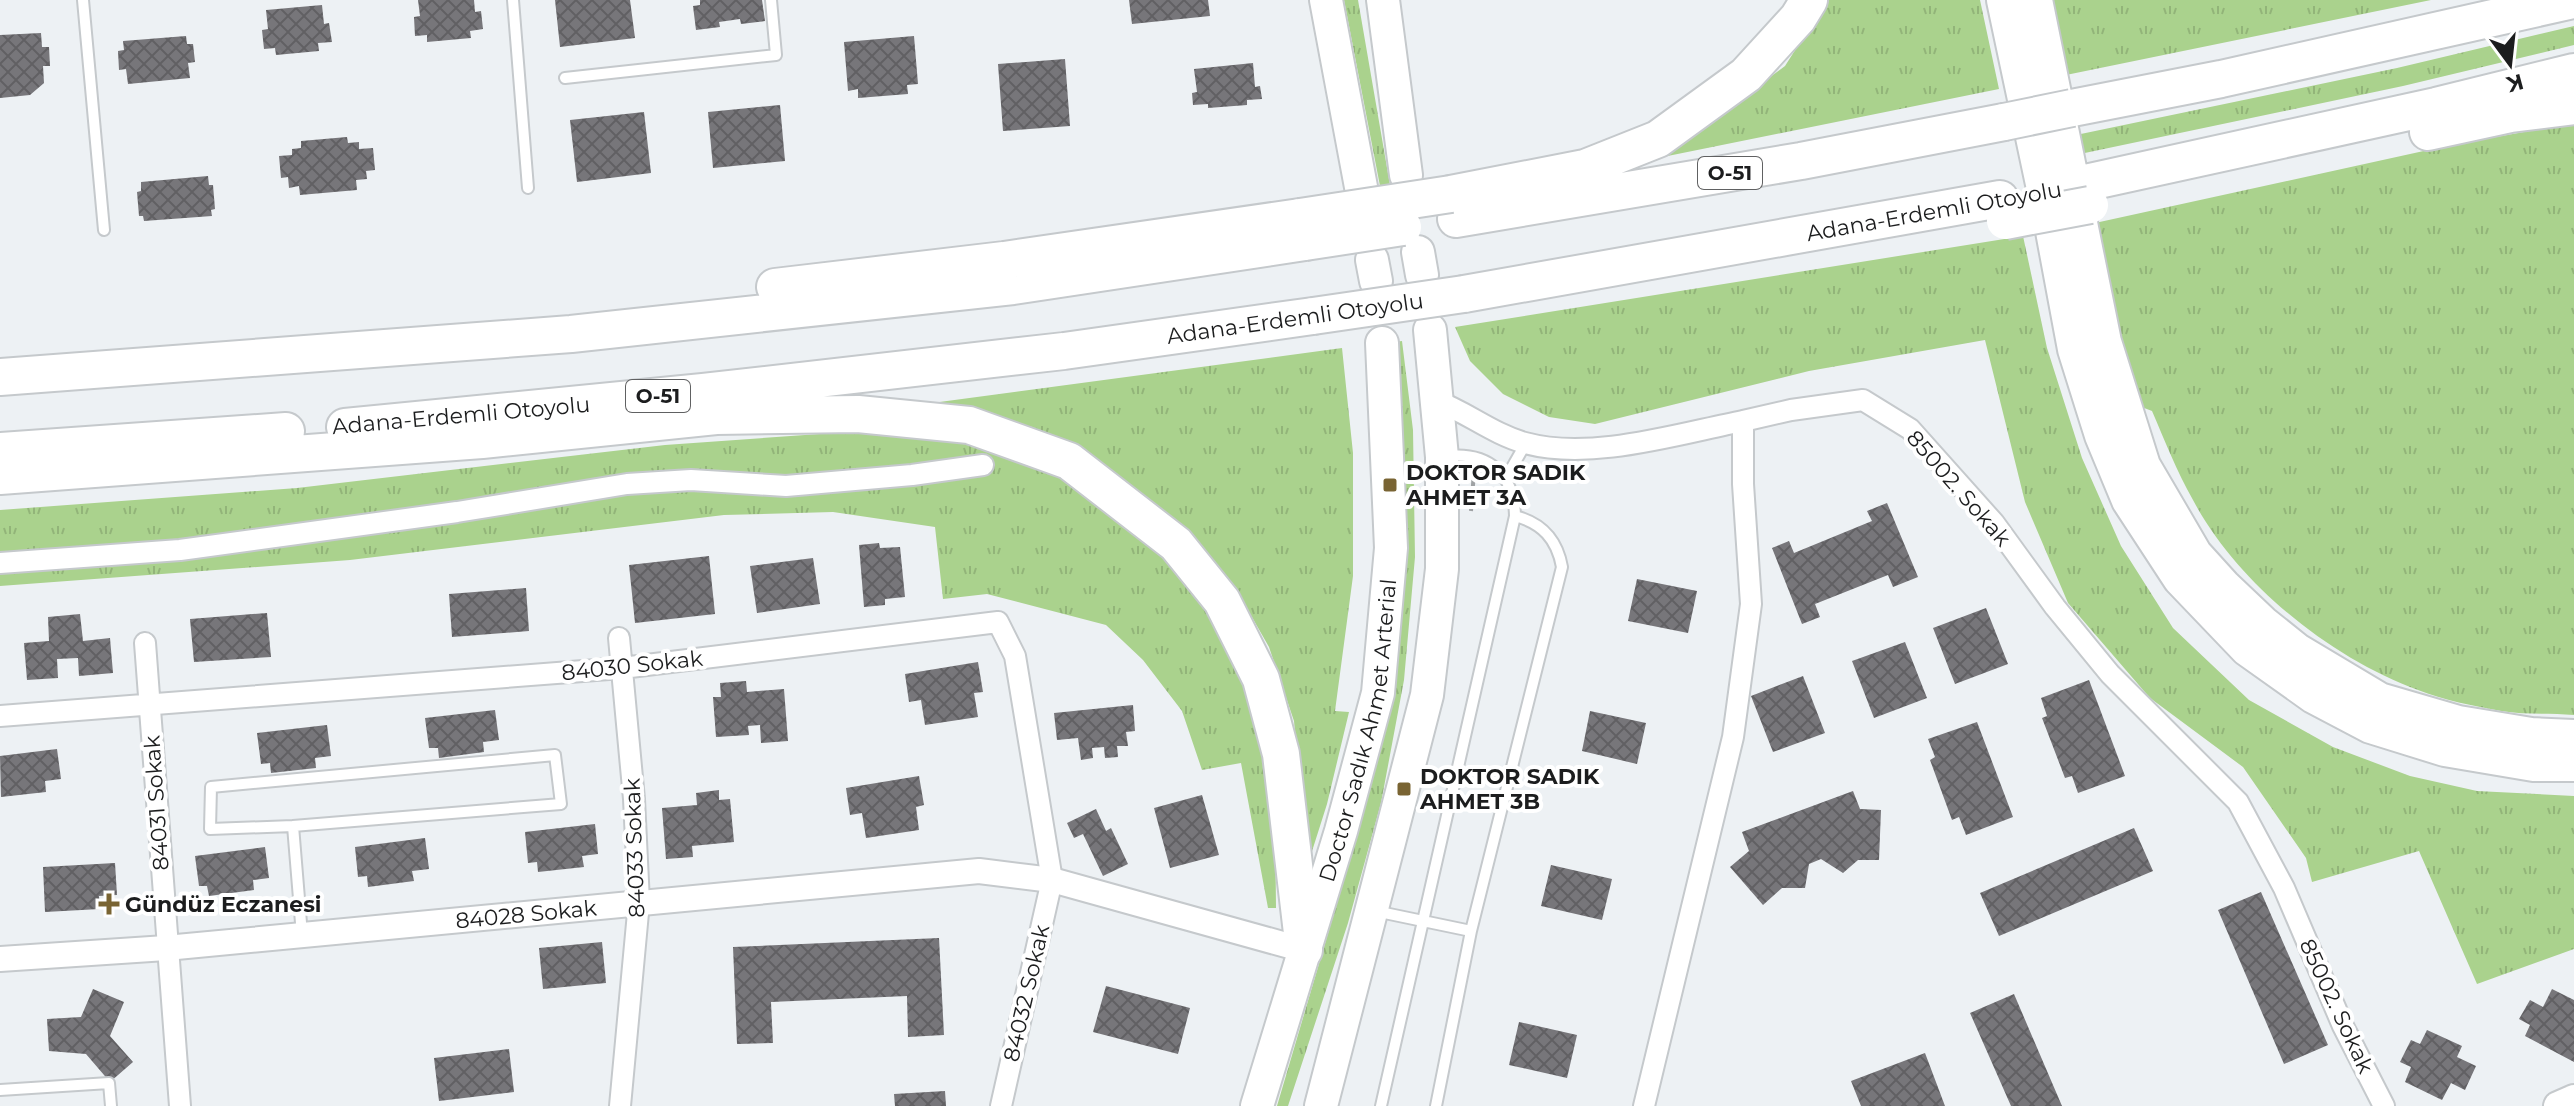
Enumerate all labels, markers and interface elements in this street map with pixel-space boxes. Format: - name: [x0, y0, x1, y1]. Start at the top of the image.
- north arrow: [2470, 24, 2550, 104]
- text: K: [2503, 68, 2526, 98]
- road number: O-51: [1698, 157, 1762, 189]
- street label: Adana-Erdemli Otoyolu: [1804, 176, 2064, 247]
- street label: Adana-Erdemli Otoyolu: [1165, 287, 1425, 350]
- road number: O-51: [626, 380, 690, 412]
- street label: Adana-Erdemli Otoyolu: [331, 391, 591, 440]
- street label: 85002. Sokak: [1901, 425, 2017, 553]
- place label: DOKTOR SADIK AHMET 3A: [1405, 459, 1586, 511]
- marker: DOKTOR SADIK AHMET 3A: [1381, 476, 1399, 494]
- street label: Doctor Sadık Ahmet Arterial: [1313, 578, 1402, 885]
- street label: 84030 Sokak: [560, 645, 705, 686]
- street label: 84031 Sokak: [138, 734, 175, 871]
- place label: DOKTOR SADIK AHMET 3B: [1419, 763, 1600, 815]
- street label: 84033 Sokak: [619, 777, 650, 918]
- marker: DOKTOR SADIK AHMET 3B: [1395, 780, 1413, 798]
- place label: Gündüz Eczanesi: [125, 891, 321, 918]
- street label: 84028 Sokak: [454, 894, 599, 935]
- marker: Gündüz Eczanesi: [100, 895, 118, 913]
- street label: 84032 Sokak: [998, 921, 1056, 1064]
- street label: 85002. Sokak: [2294, 935, 2380, 1078]

